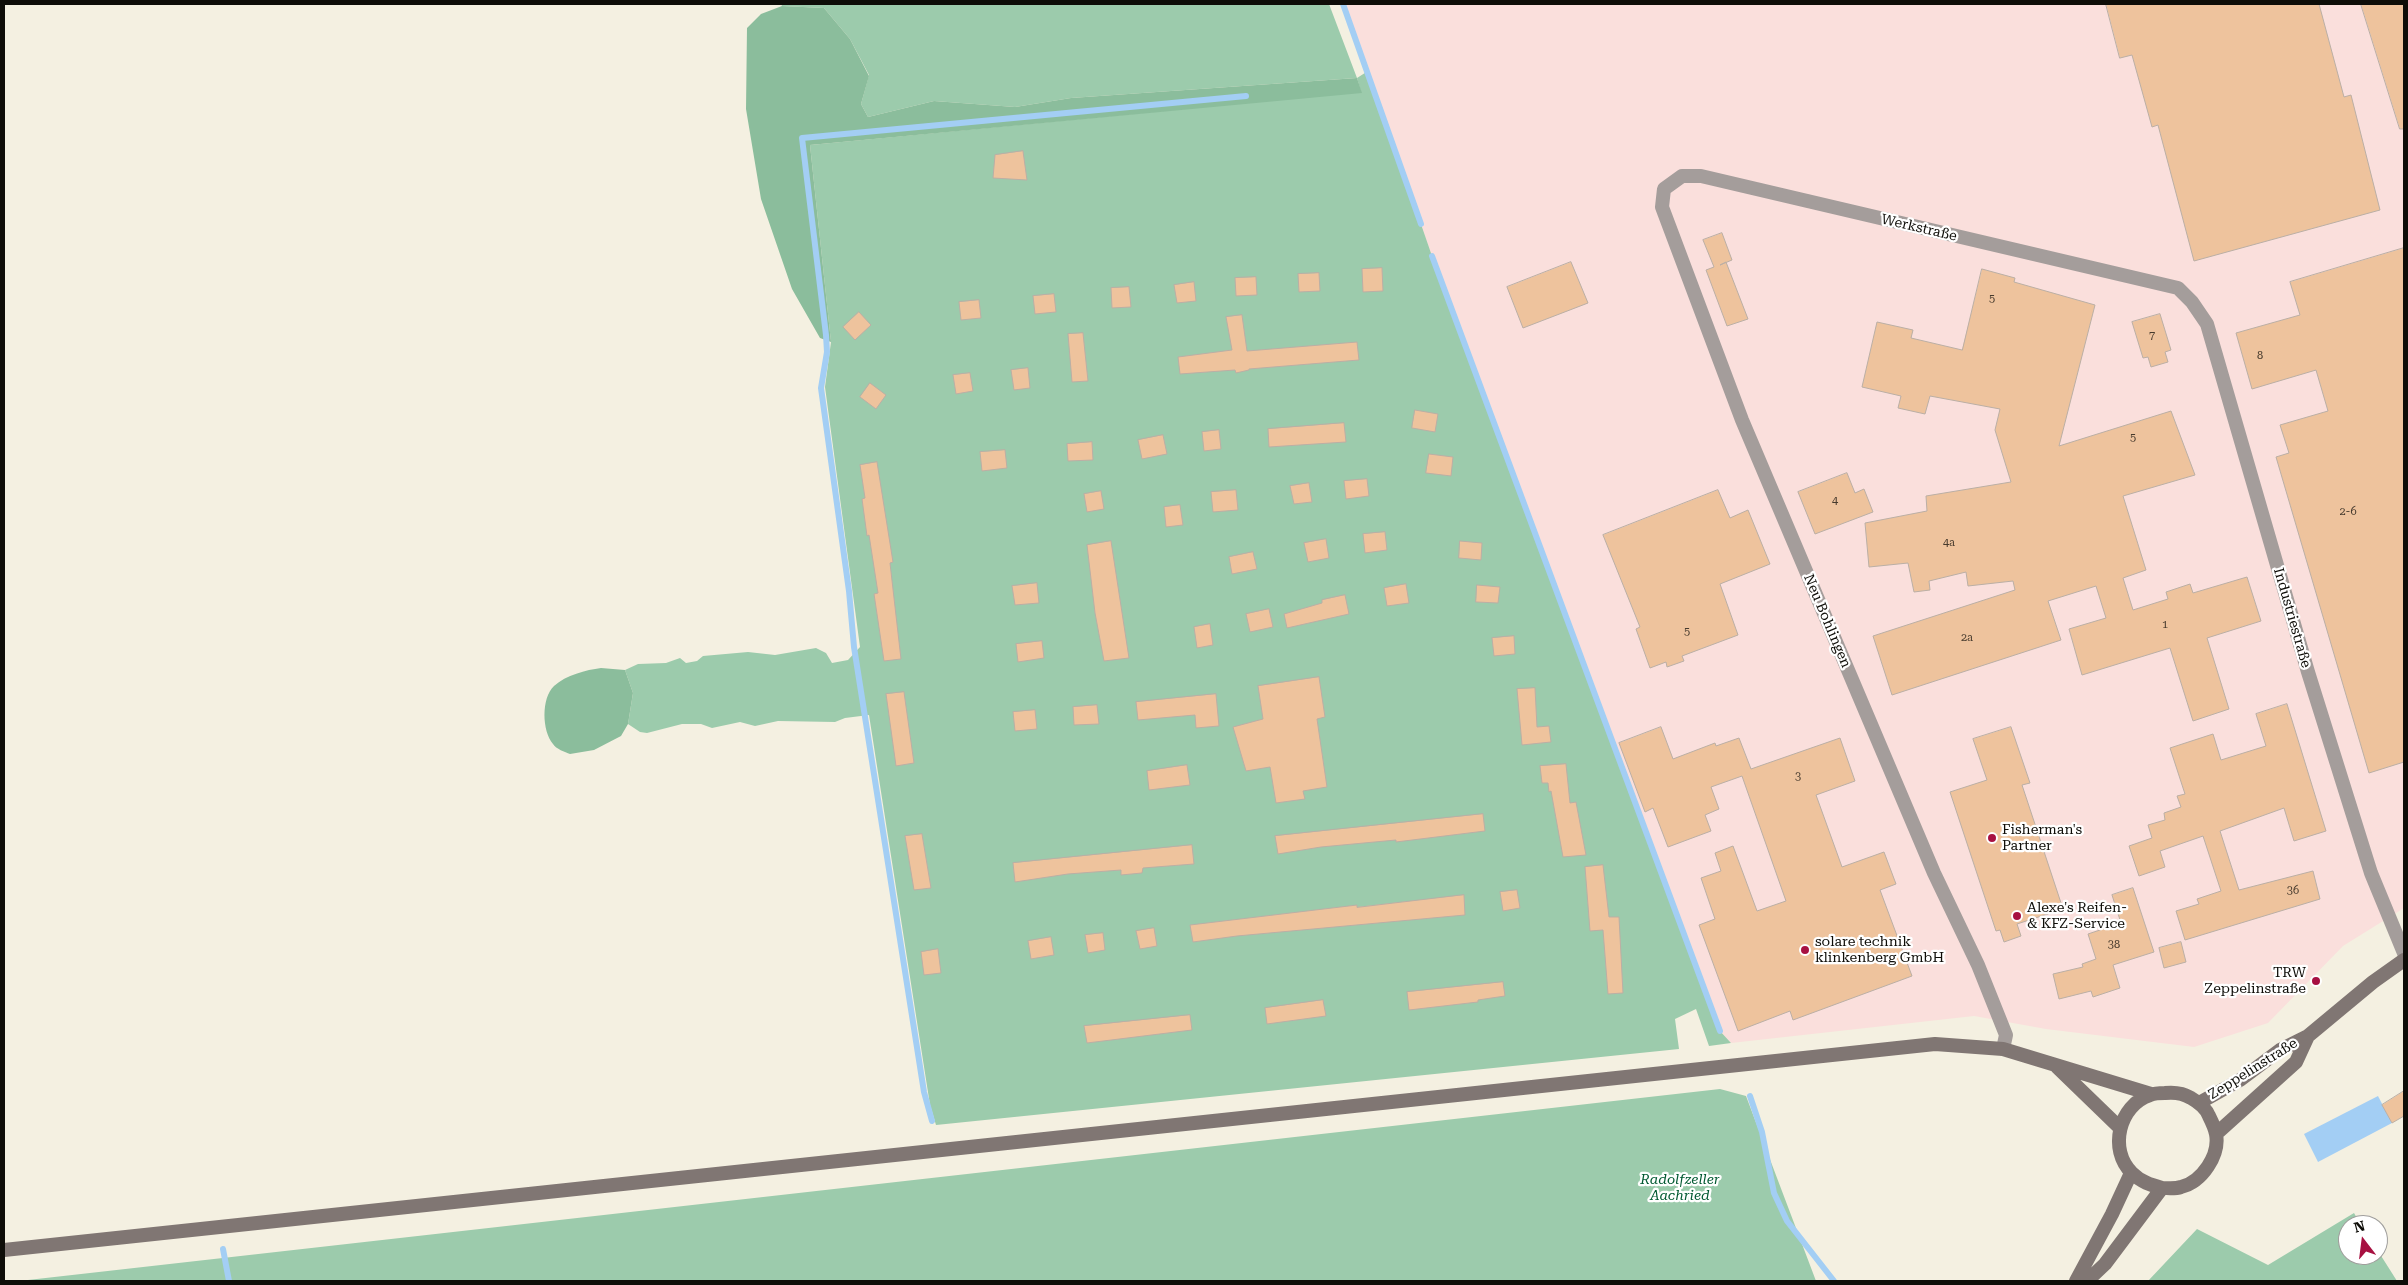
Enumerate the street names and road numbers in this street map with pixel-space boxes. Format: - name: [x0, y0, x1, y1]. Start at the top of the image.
- street label: Werkstraße: [1879, 211, 1959, 245]
- street label: Industriestraße: [2270, 566, 2314, 670]
- street label: Neu Bohlingen: [1800, 572, 1854, 670]
- street label: Zeppelinstraße: [2205, 1035, 2301, 1103]

